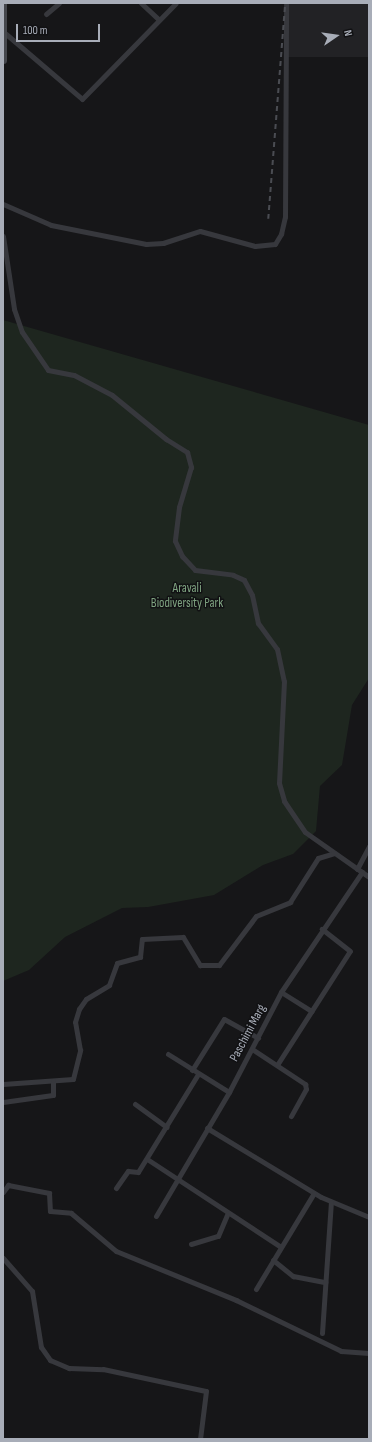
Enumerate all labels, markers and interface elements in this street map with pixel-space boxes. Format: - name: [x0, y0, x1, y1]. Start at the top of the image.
- scale bar: [18, 16, 102, 42]
- north arrow: [316, 16, 356, 56]
- text: 100 m: [23, 23, 48, 38]
- text: N: [341, 29, 355, 38]
- park label: Aravali Biodiversity Park: [151, 581, 223, 612]
- street label: Paschimi Marg: [226, 1002, 270, 1064]

